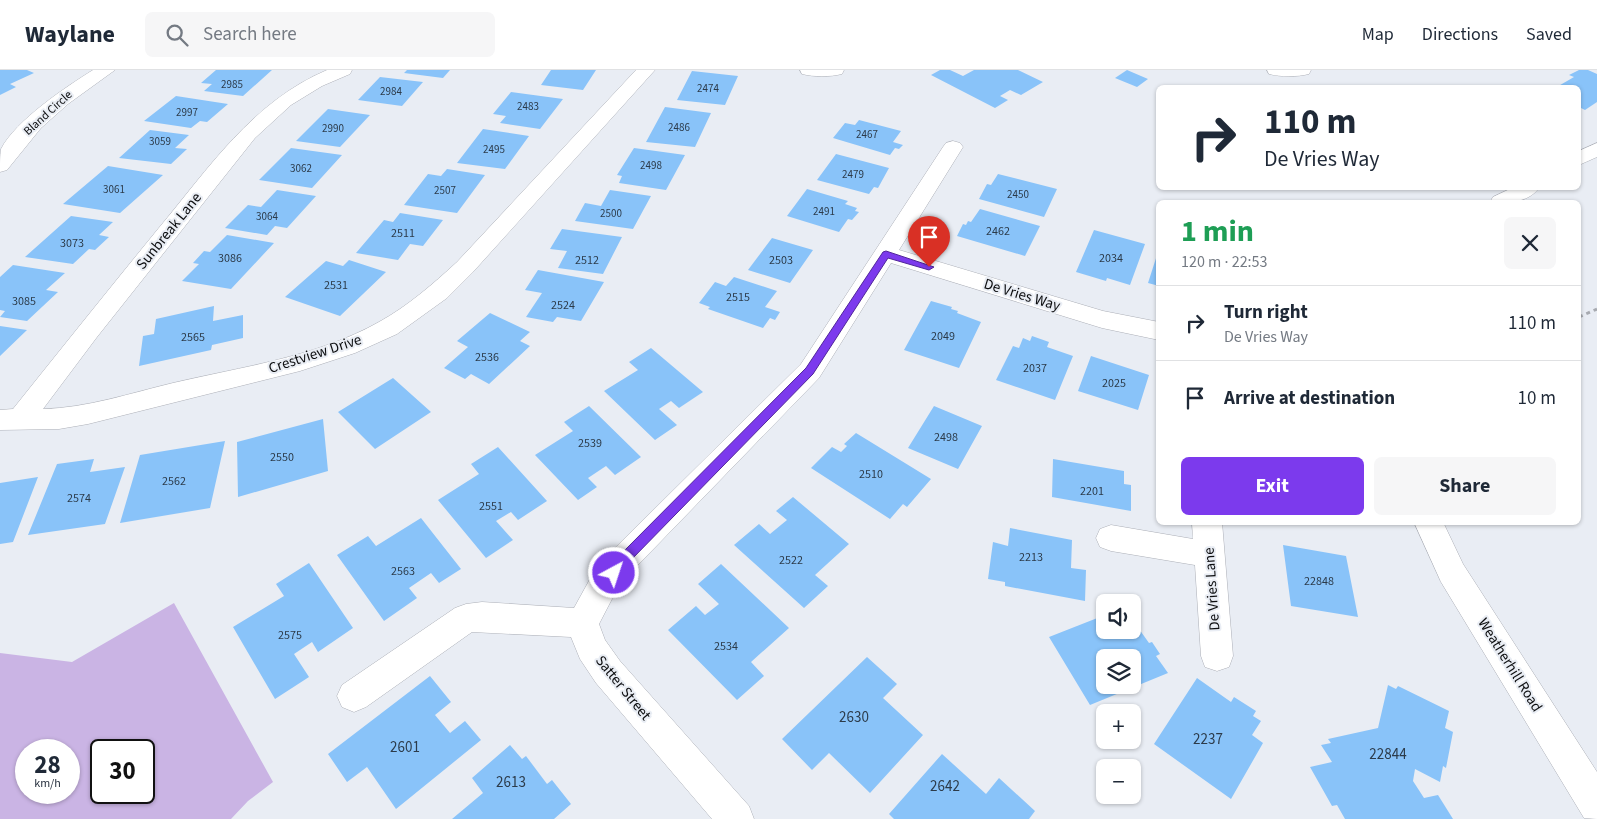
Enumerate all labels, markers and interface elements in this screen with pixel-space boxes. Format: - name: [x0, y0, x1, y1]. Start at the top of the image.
- search box: [145, 12, 495, 57]
- text: Waylane: [25, 17, 115, 52]
- icon: search: [163, 21, 191, 49]
- text: Search here: [203, 21, 297, 48]
- text: Map: [1362, 22, 1394, 47]
- text: Directions: [1422, 22, 1498, 47]
- text: Saved: [1526, 22, 1572, 47]
- house number: 2985: [221, 77, 243, 92]
- house number: 2474: [697, 81, 719, 96]
- house number: 2984: [380, 84, 402, 99]
- street label: Bland Circle: [20, 87, 76, 139]
- text: 110 m: [1264, 97, 1356, 147]
- house number: 2483: [517, 99, 539, 114]
- house number: 2997: [176, 105, 198, 120]
- icon: right: [1181, 105, 1246, 170]
- house number: 2486: [668, 120, 690, 135]
- house number: 2990: [322, 121, 344, 136]
- house number: 2467: [856, 127, 878, 142]
- house number: 3059: [149, 134, 171, 149]
- house number: 2495: [483, 142, 505, 157]
- text: De Vries Way: [1264, 143, 1380, 175]
- house number: 2498: [640, 158, 662, 173]
- house number: 3062: [290, 161, 312, 176]
- house number: 2479: [842, 167, 864, 182]
- house number: 3061: [103, 182, 125, 197]
- house number: 2507: [434, 183, 456, 198]
- house number: 2450: [1007, 187, 1029, 202]
- street label: Sunbreak Lane: [131, 188, 207, 274]
- house number: 2491: [813, 204, 835, 219]
- house number: 2500: [600, 206, 622, 221]
- house number: 3064: [256, 209, 278, 224]
- text: 1 min: [1181, 210, 1254, 253]
- pin: [908, 216, 950, 267]
- button: close: [1504, 217, 1556, 269]
- icon: arrive: [915, 223, 943, 251]
- house number: 2462: [986, 223, 1010, 240]
- house number: 2511: [391, 225, 415, 242]
- house number: 3073: [60, 235, 84, 252]
- house number: 3086: [218, 250, 242, 267]
- house number: 2034: [1099, 250, 1123, 267]
- text: 120 m · 22:53: [1181, 251, 1268, 273]
- house number: 2512: [575, 252, 599, 269]
- house number: 2503: [769, 252, 793, 269]
- street label: De Vries Way: [981, 273, 1063, 317]
- house number: 2531: [324, 277, 348, 294]
- house number: 2515: [726, 289, 750, 306]
- house number: 3085: [12, 293, 36, 310]
- house number: 2524: [551, 297, 575, 314]
- text: Turn right: [1224, 299, 1308, 326]
- icon: right: [1181, 309, 1209, 337]
- text: 110 m: [1508, 310, 1556, 337]
- text: De Vries Way: [1224, 326, 1308, 348]
- house number: 2049: [931, 328, 955, 345]
- house number: 2565: [181, 329, 205, 346]
- street label: Crestview Drive: [266, 329, 364, 379]
- house number: 2536: [475, 349, 499, 366]
- house number: 2037: [1023, 360, 1047, 377]
- house number: 2025: [1102, 375, 1126, 392]
- icon: arrive: [1181, 384, 1209, 412]
- text: Arrive at destination: [1224, 385, 1395, 412]
- text: 10 m: [1518, 385, 1556, 412]
- house number: 2498: [934, 429, 958, 446]
- house number: 2539: [578, 435, 602, 452]
- house number: 2550: [270, 449, 294, 466]
- button: Exit: [1181, 457, 1364, 515]
- button: Share: [1374, 457, 1556, 515]
- house number: 2510: [859, 466, 883, 483]
- house number: 2562: [162, 473, 186, 490]
- house number: 2201: [1080, 483, 1104, 500]
- house number: 2574: [67, 490, 91, 507]
- house number: 2551: [479, 498, 503, 515]
- position arrow: [587, 546, 639, 598]
- street label: De Vries Lane: [1199, 547, 1225, 631]
- house number: 2213: [1019, 549, 1043, 566]
- house number: 2522: [779, 552, 803, 569]
- house number: 2563: [391, 563, 415, 580]
- house number: 22848: [1304, 573, 1334, 590]
- map controls: [1096, 594, 1141, 804]
- button: sound: [1096, 594, 1141, 639]
- street label: Weatherhill Road: [1473, 614, 1547, 716]
- house number: 2575: [278, 627, 302, 644]
- house number: 2534: [714, 638, 738, 655]
- button: layers: [1096, 649, 1141, 694]
- street label: Satter Street: [590, 651, 656, 725]
- button: +: [1096, 704, 1141, 749]
- house number: 2630: [839, 707, 869, 728]
- house number: 2237: [1193, 729, 1223, 750]
- house number: 2601: [390, 737, 420, 758]
- speed limit sign: 30: [90, 739, 155, 804]
- house number: 22844: [1369, 744, 1407, 765]
- text: 28: [34, 747, 61, 783]
- button: −: [1096, 759, 1141, 804]
- house number: 2613: [496, 772, 526, 793]
- text: km/h: [34, 775, 61, 792]
- house number: 2642: [930, 776, 960, 797]

